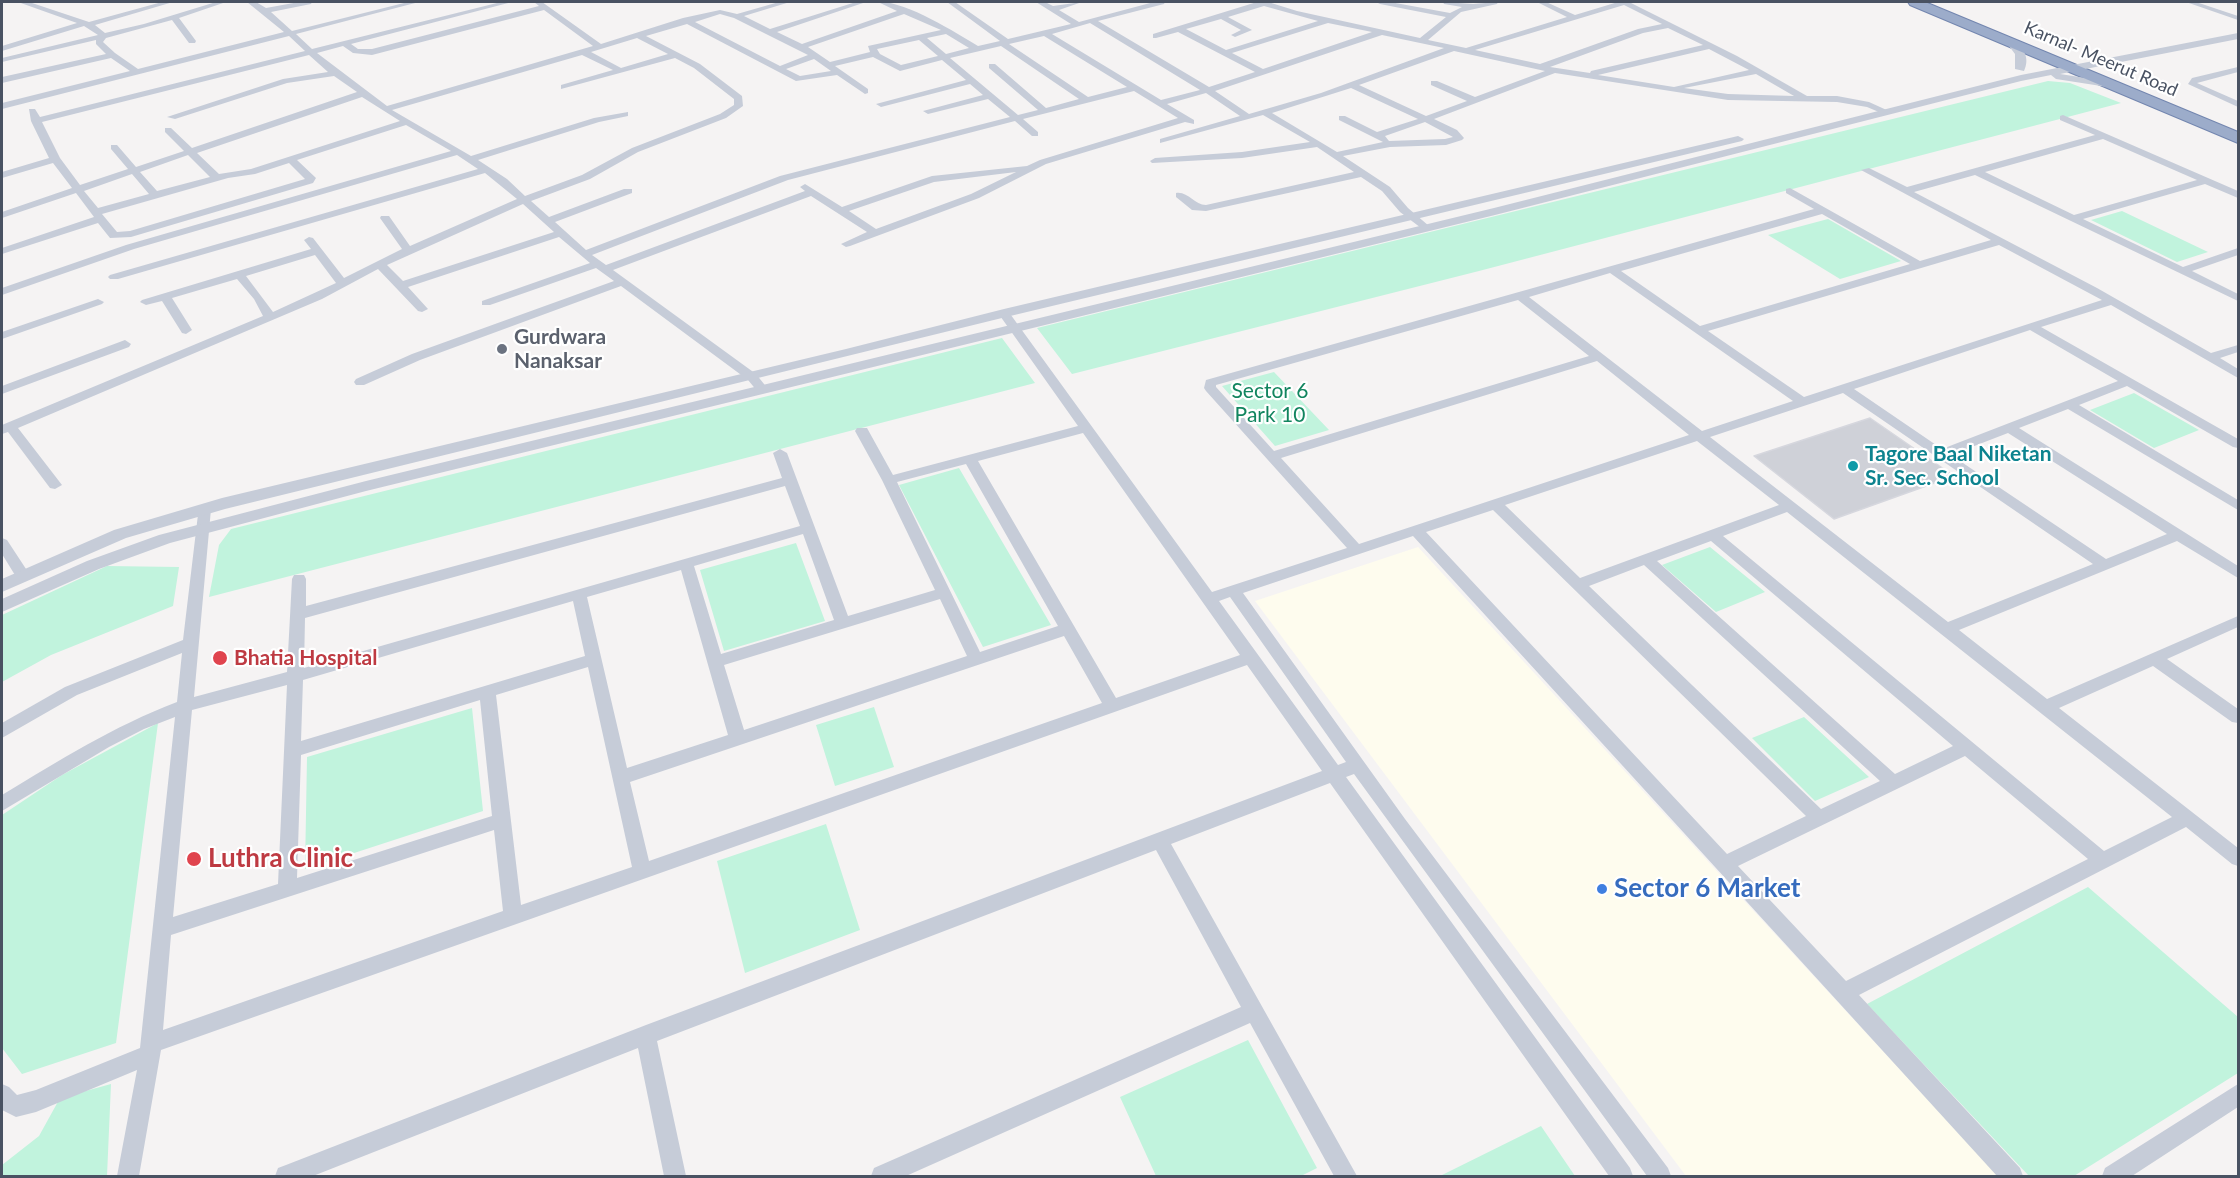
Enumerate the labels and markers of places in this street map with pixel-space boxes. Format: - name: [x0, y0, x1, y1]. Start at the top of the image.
- place label: Gurdwara Nanaksar: [514, 324, 606, 374]
- marker: Gurdwara Nanaksar: [495, 342, 509, 356]
- place label: Tagore Baal Niketan Sr. Sec. School: [1865, 441, 2052, 491]
- marker: Tagore Baal Niketan Sr. Sec. School: [1846, 459, 1860, 473]
- place label: Bhatia Hospital: [234, 645, 377, 671]
- marker: Bhatia Hospital: [211, 649, 229, 667]
- place label: Luthra Clinic: [208, 843, 353, 875]
- marker: Luthra Clinic: [185, 850, 203, 868]
- place label: Sector 6 Market: [1614, 873, 1800, 905]
- marker: Sector 6 Market: [1595, 882, 1609, 896]

